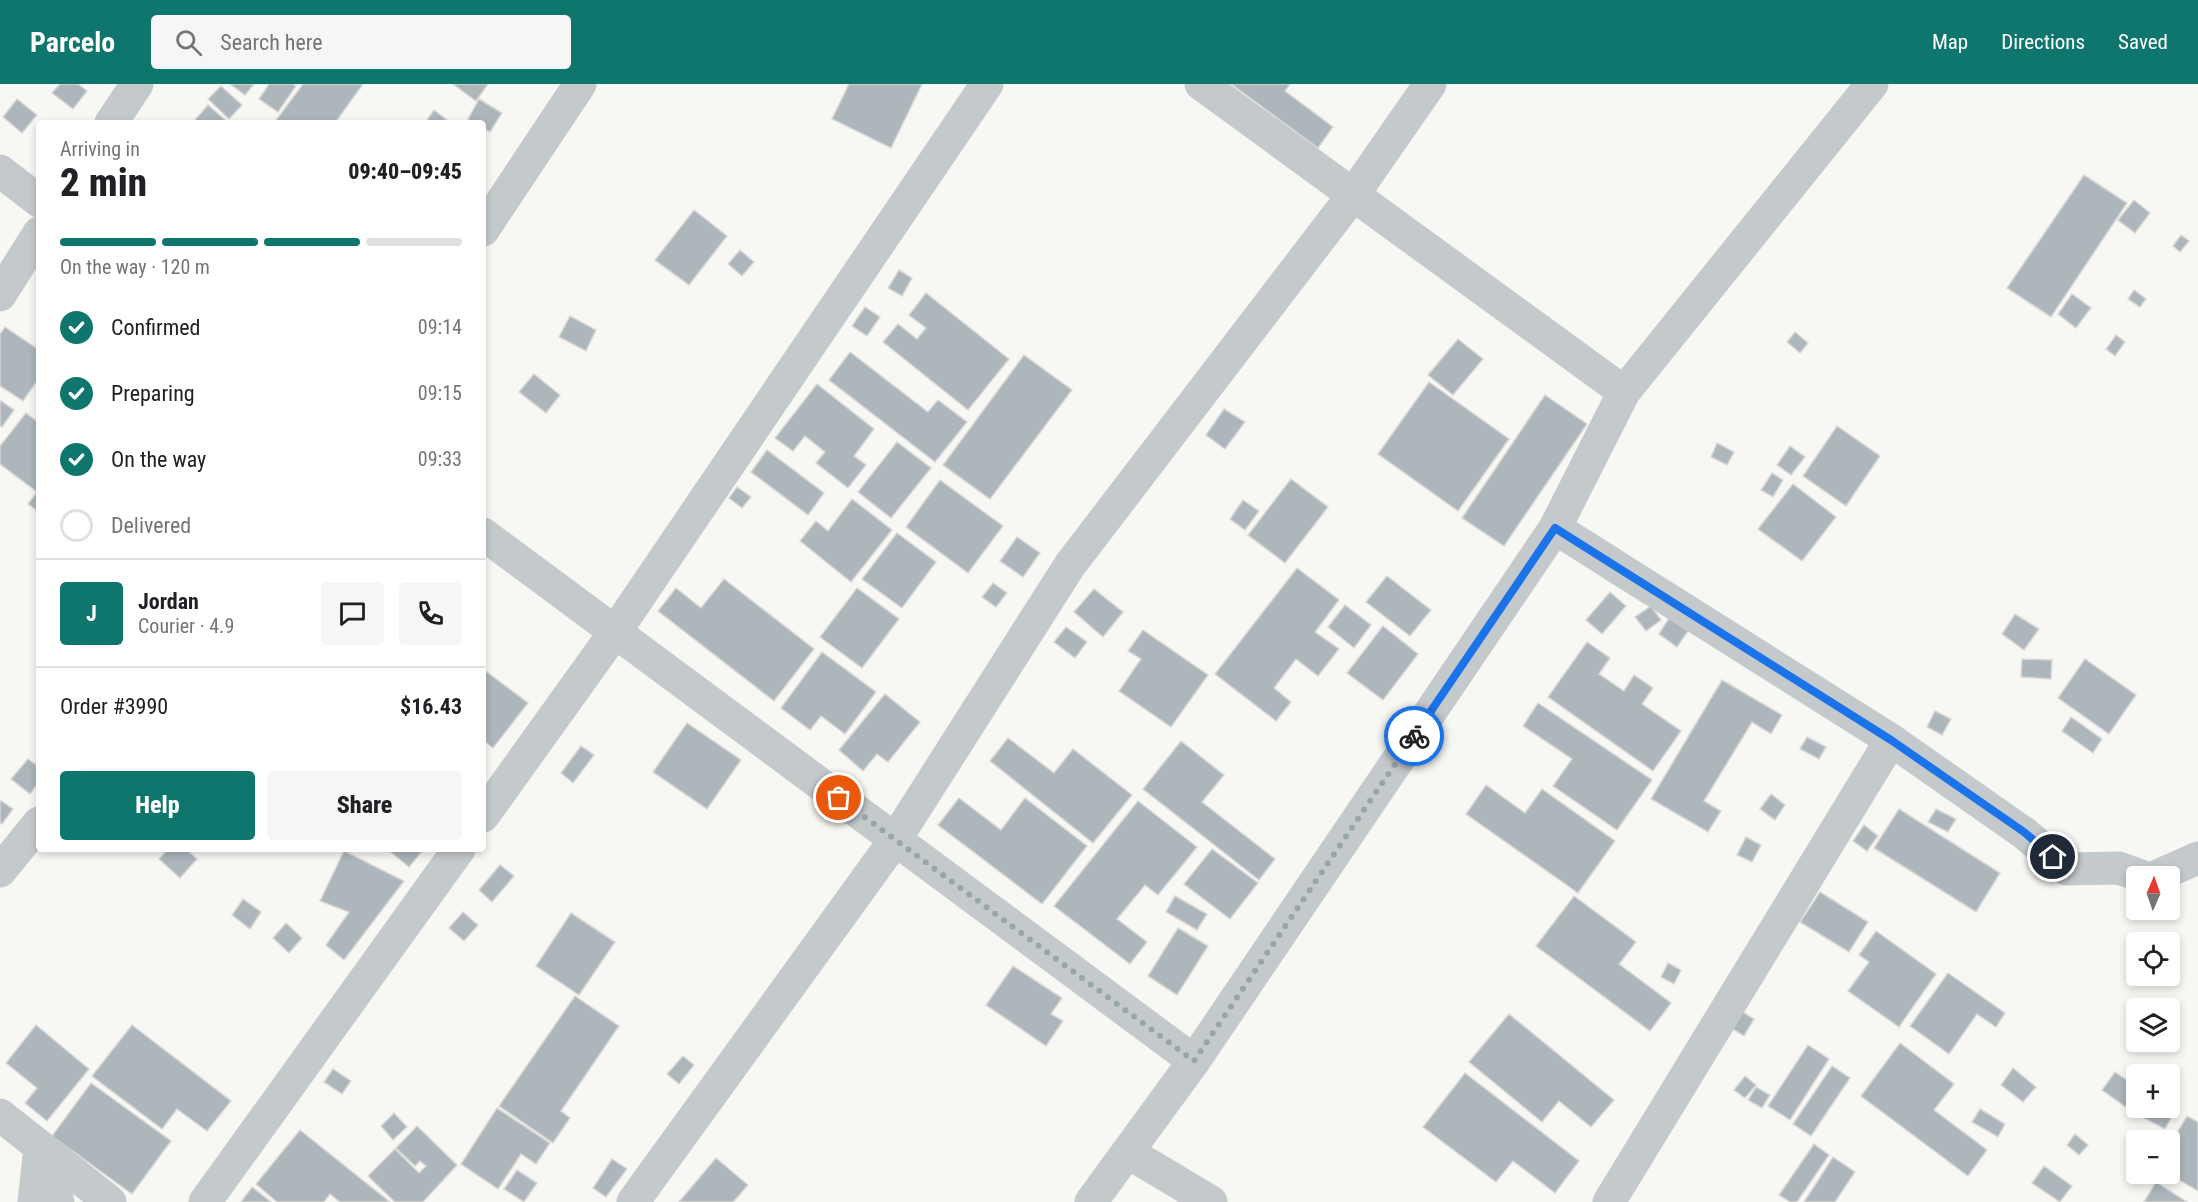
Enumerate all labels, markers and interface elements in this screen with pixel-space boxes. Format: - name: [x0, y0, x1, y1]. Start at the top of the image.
- search box: [151, 15, 571, 69]
- text: Parcelo: [30, 26, 115, 59]
- icon: search: [172, 26, 205, 59]
- text: Search here: [220, 30, 323, 55]
- text: Map: [1932, 30, 1968, 54]
- text: Directions: [2001, 30, 2085, 54]
- text: Saved: [2118, 30, 2168, 54]
- text: Arriving in: [60, 137, 140, 161]
- text: 09:40–09:45: [348, 159, 462, 184]
- text: 2 min: [60, 160, 147, 206]
- text: On the way · 120 m: [60, 255, 210, 279]
- icon: check: [60, 311, 93, 344]
- text: Confirmed: [111, 315, 200, 340]
- text: 09:14: [418, 315, 462, 339]
- icon: check: [60, 377, 93, 410]
- text: Preparing: [111, 381, 195, 406]
- text: 09:15: [418, 381, 462, 405]
- icon: check: [60, 443, 93, 476]
- text: On the way: [111, 447, 206, 472]
- text: 09:33: [418, 447, 462, 471]
- text: Delivered: [111, 513, 191, 538]
- button: chat: [321, 582, 384, 645]
- button: phone: [399, 582, 462, 645]
- text: Jordan: [138, 589, 199, 614]
- text: J: [86, 601, 97, 626]
- text: Courier · 4.9: [138, 614, 234, 638]
- text: Order #3990: [60, 694, 168, 719]
- text: $16.43: [400, 694, 462, 719]
- courier: [1384, 706, 1444, 766]
- icon: bike: [1398, 720, 1431, 753]
- button: Help: [60, 771, 255, 840]
- button: Share: [267, 771, 462, 840]
- pin: [813, 772, 864, 823]
- icon: bag: [822, 781, 855, 814]
- pin: [2027, 831, 2078, 882]
- icon: home: [2036, 840, 2069, 873]
- north arrow: [2126, 866, 2180, 920]
- map controls: [2126, 866, 2180, 1184]
- button: locate: [2126, 932, 2180, 986]
- button: layers: [2126, 998, 2180, 1052]
- button: +: [2126, 1064, 2180, 1118]
- button: −: [2126, 1130, 2180, 1184]

